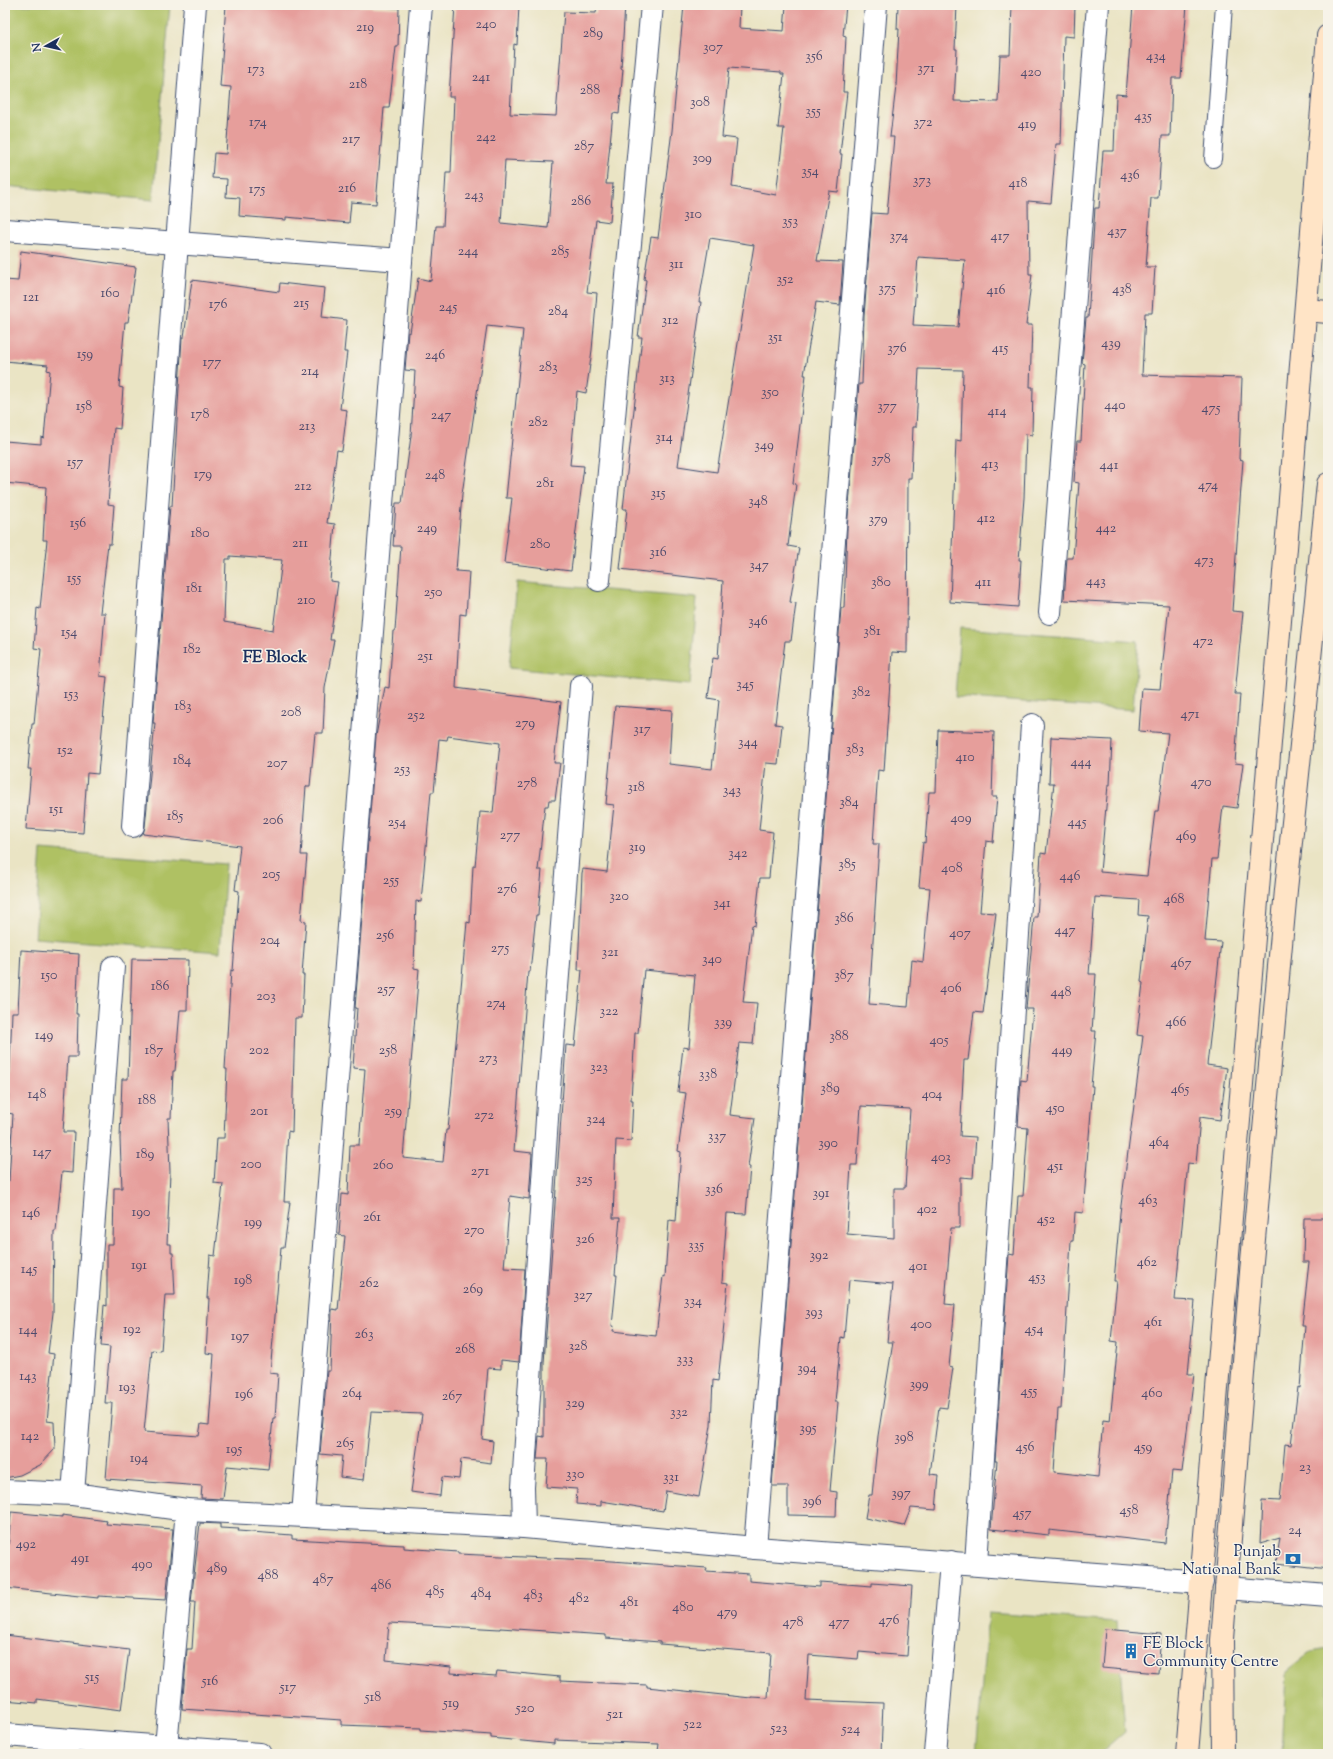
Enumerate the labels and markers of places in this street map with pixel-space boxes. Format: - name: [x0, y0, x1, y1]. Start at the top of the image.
- place label: Punjab National Bank: [1182, 1541, 1281, 1582]
- bank icon: Punjab National Bank: [1284, 1550, 1302, 1568]
- place label: FE Block Community Centre: [1143, 1633, 1279, 1674]
- building icon: FE Block Community Centre: [1122, 1642, 1140, 1660]

